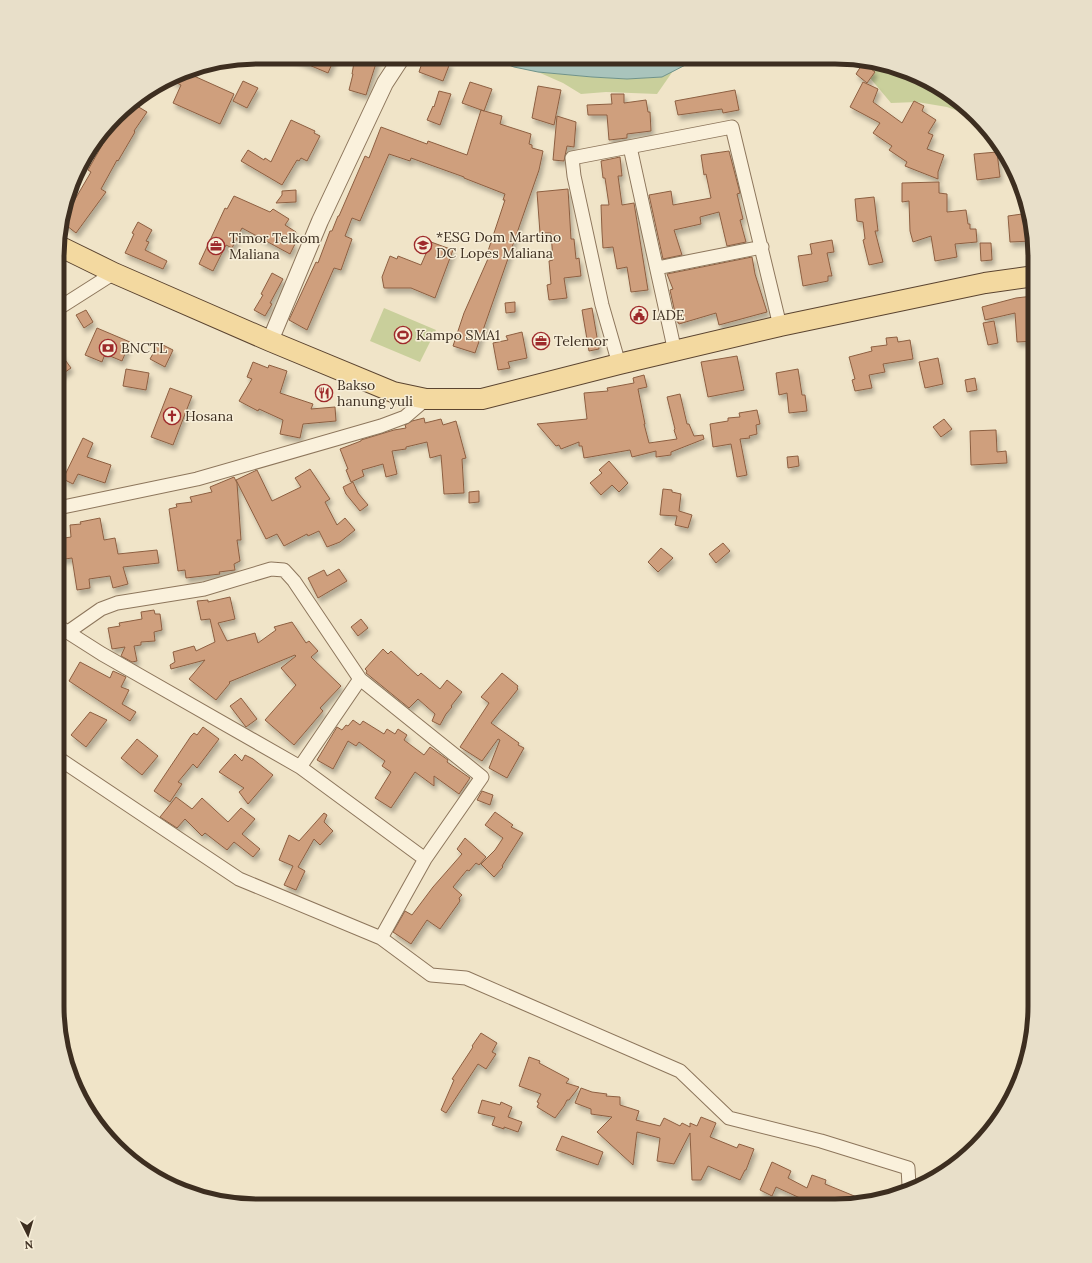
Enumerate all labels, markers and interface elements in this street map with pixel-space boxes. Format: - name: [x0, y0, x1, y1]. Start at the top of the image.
- place label: *ESG Dom Martino DC Lopes Maliana: [436, 228, 561, 262]
- place label: Timor Telkom Maliana: [229, 229, 321, 263]
- school or university icon: *ESG Dom Martino DC Lopes Maliana: [413, 235, 433, 255]
- office icon: Timor Telkom Maliana: [206, 236, 226, 256]
- public building icon: IADE: [629, 305, 649, 325]
- place label: IADE: [652, 306, 685, 324]
- sports icon: Kampo SMA1: [393, 325, 413, 345]
- place label: Kampo SMA1: [416, 326, 500, 344]
- office icon: Telemor: [531, 331, 551, 351]
- place label: Telemor: [554, 332, 608, 350]
- bank icon: BNCTL: [98, 338, 118, 358]
- place label: BNCTL: [121, 339, 167, 357]
- place label: Bakso hanung yuli: [337, 376, 413, 410]
- restaurant icon: Bakso hanung yuli: [314, 383, 334, 403]
- church icon: Hosana: [162, 406, 182, 426]
- place label: Hosana: [185, 407, 233, 425]
- north arrow: [8, 1215, 48, 1255]
- text: N: [24, 1238, 34, 1252]

